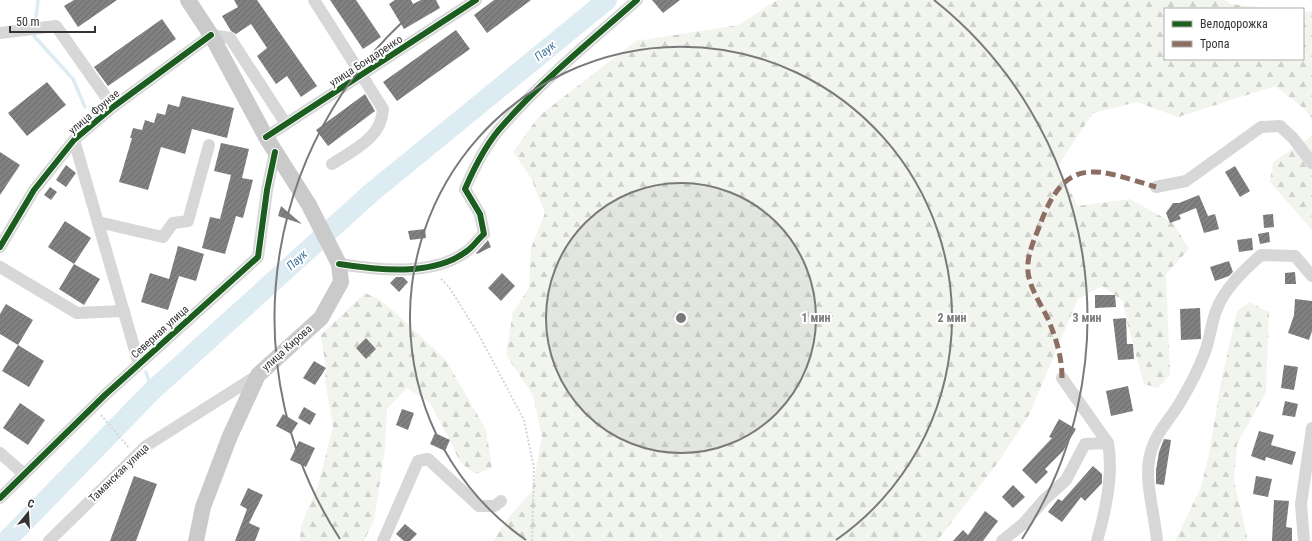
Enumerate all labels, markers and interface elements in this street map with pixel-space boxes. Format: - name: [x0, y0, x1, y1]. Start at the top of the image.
- scale bar: [10, 8, 95, 34]
- legend: [1164, 8, 1304, 60]
- text: 50 m: [16, 15, 40, 29]
- text: Велодорожка: [1200, 17, 1268, 31]
- street label: улица Бондаренко: [327, 32, 405, 89]
- text: Тропа: [1200, 37, 1230, 51]
- water label: Паук: [532, 38, 559, 64]
- street label: улица Фрунзе: [66, 87, 122, 137]
- water label: Паук: [284, 247, 311, 273]
- street label: Северная улица: [129, 303, 191, 361]
- centre of rings: [674, 311, 688, 325]
- text: 1 мин: [802, 311, 830, 325]
- text: 2 мин: [938, 311, 966, 325]
- text: 3 мин: [1073, 311, 1101, 325]
- street label: улица Кирова: [259, 322, 315, 374]
- street label: Таманская улица: [86, 441, 152, 505]
- north arrow: [8, 493, 48, 533]
- text: С: [26, 497, 36, 511]

